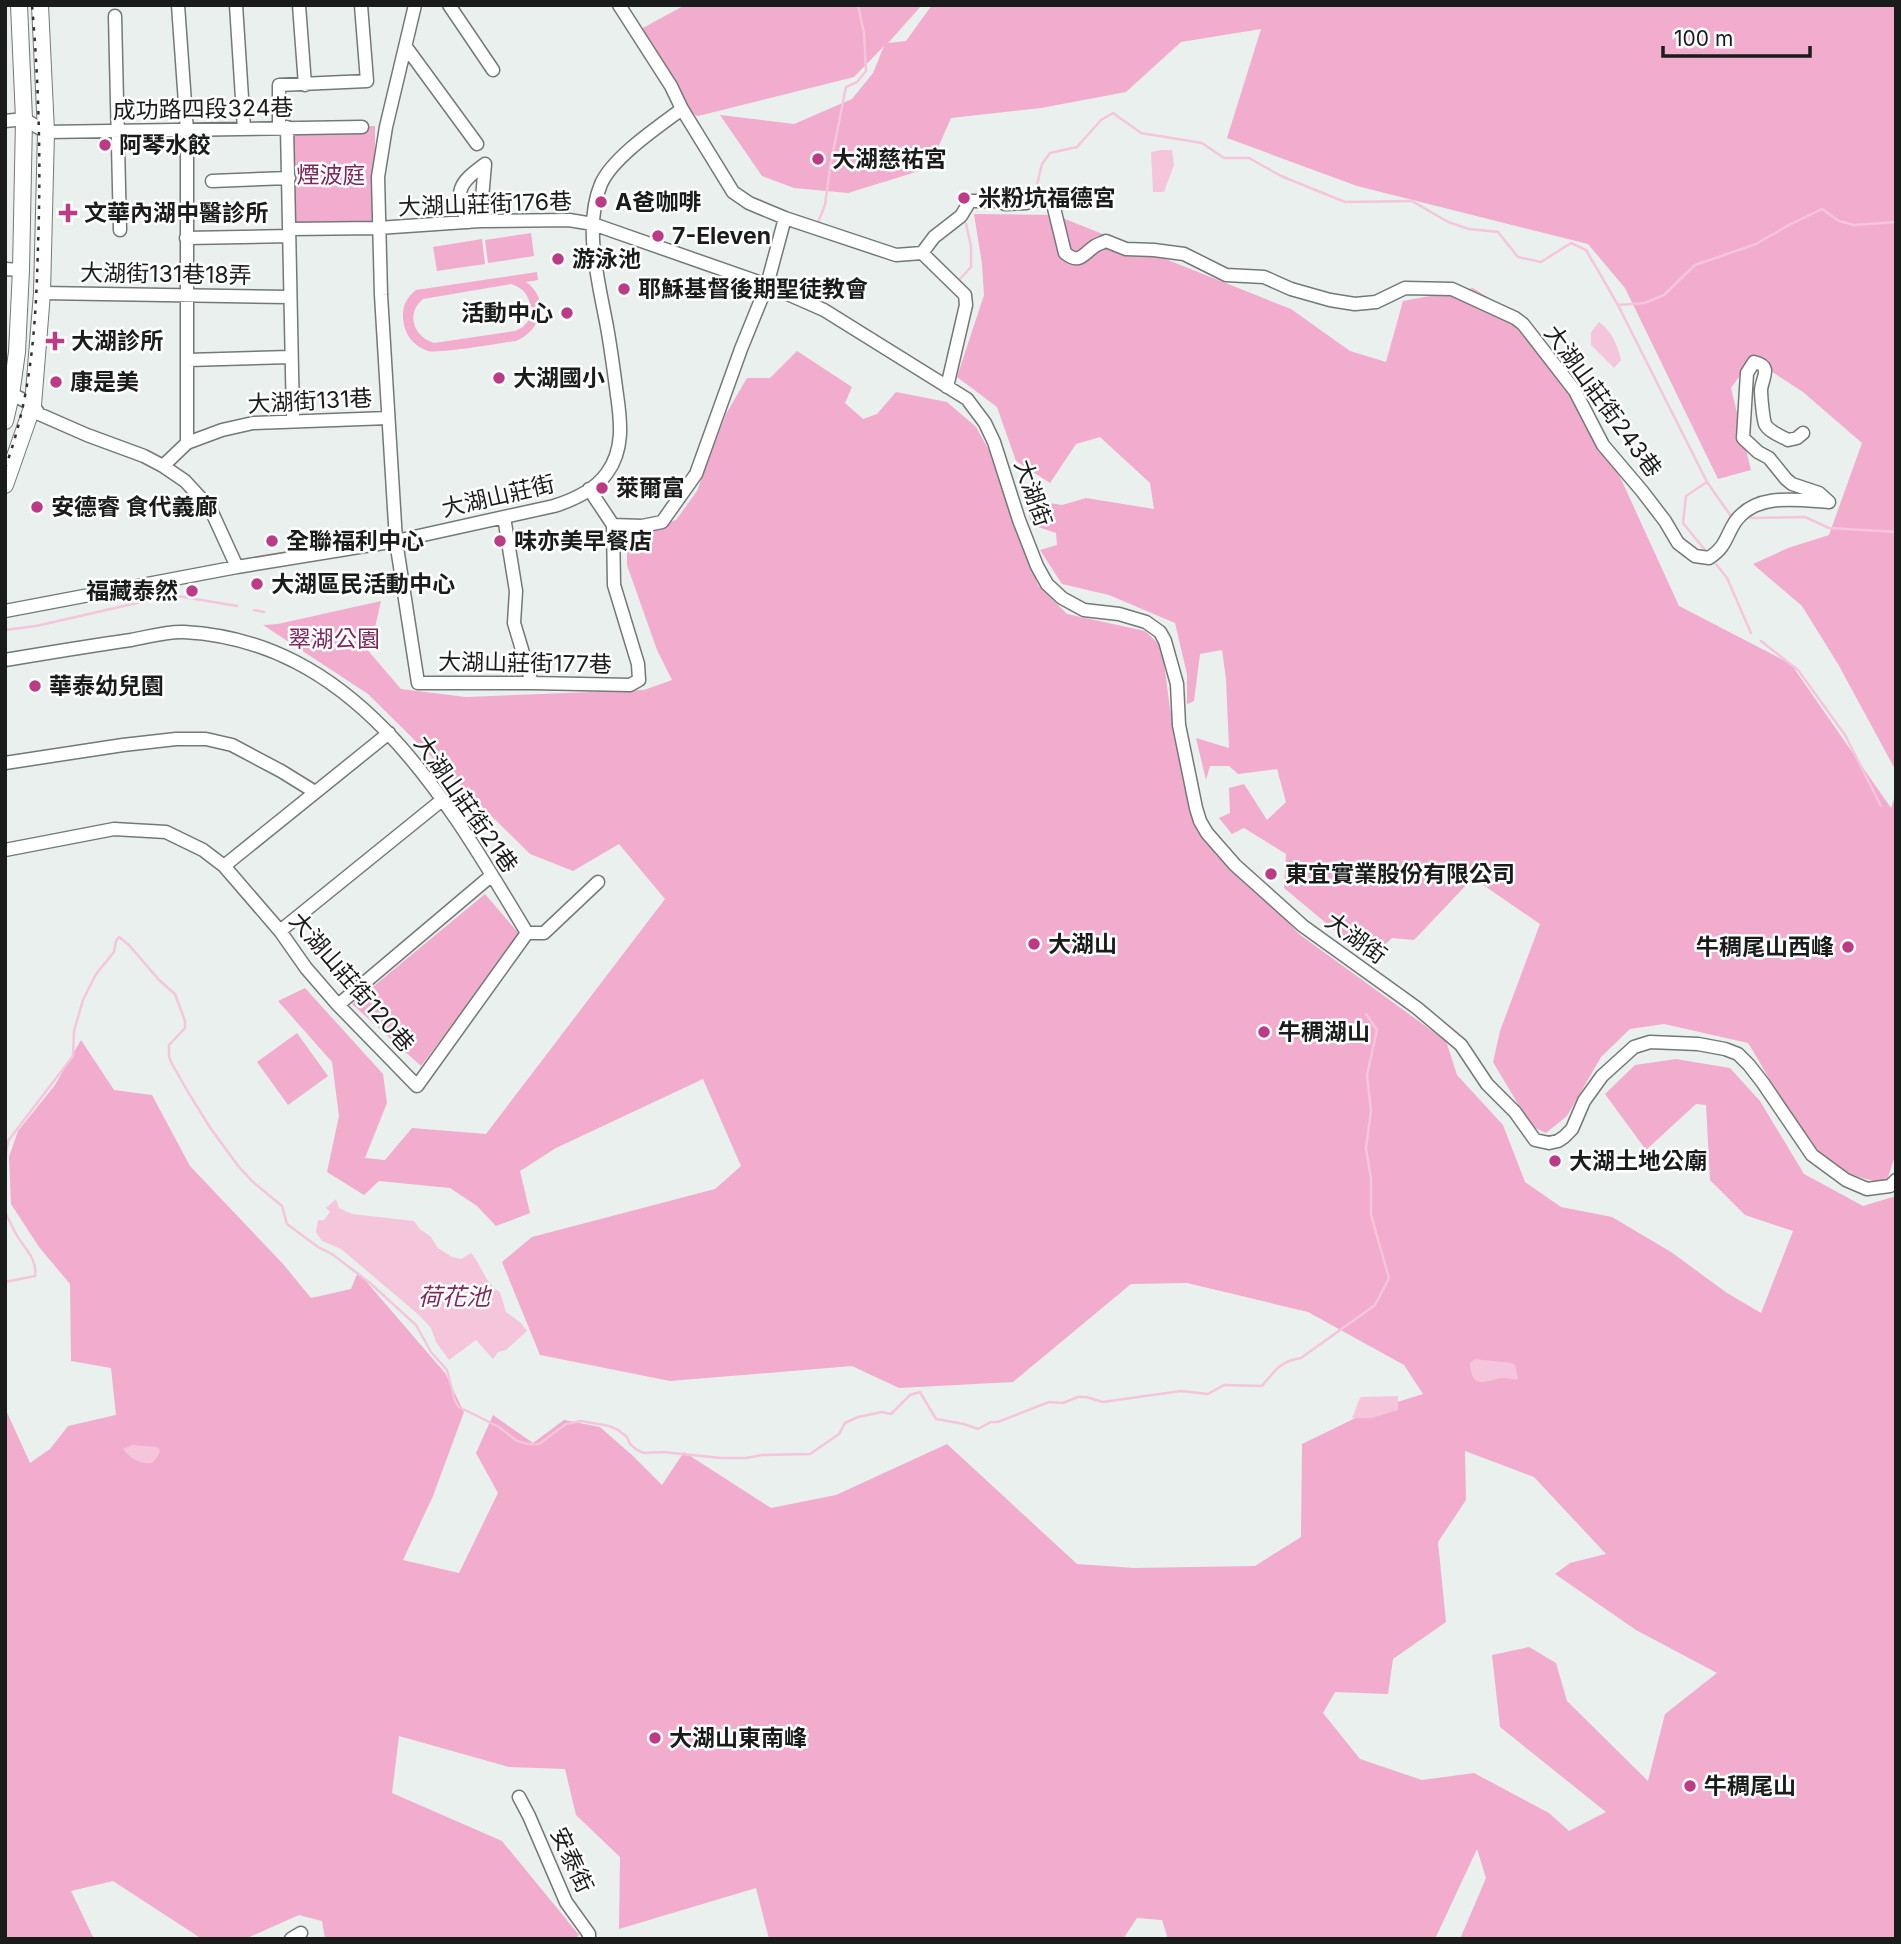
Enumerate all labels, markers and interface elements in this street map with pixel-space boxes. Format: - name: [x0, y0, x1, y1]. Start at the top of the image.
- scale bar: [1663, 14, 1810, 58]
- text: 100 m: [1674, 26, 1733, 51]
- street label: 成功路四段324巷: [112, 93, 294, 125]
- place label: 阿琴水餃: [119, 131, 211, 159]
- marker: 阿琴水餃: [97, 137, 113, 153]
- place label: 大湖慈祐宮: [832, 145, 947, 173]
- marker: 大湖慈祐宮: [810, 151, 826, 167]
- park label: 煙波庭: [297, 161, 366, 189]
- place label: 米粉坑福德宮: [978, 184, 1116, 212]
- street label: 大湖山莊街176巷: [397, 187, 573, 221]
- place label: A爸咖啡: [615, 188, 701, 216]
- marker: 米粉坑福德宮: [956, 190, 972, 206]
- marker: A爸咖啡: [593, 194, 609, 210]
- place label: 文華內湖中醫診所: [84, 199, 268, 227]
- marker: 文華內湖中醫診所: [58, 203, 78, 223]
- place label: 7-Eleven: [672, 222, 771, 250]
- marker: 7-Eleven: [650, 228, 666, 244]
- place label: 游泳池: [572, 245, 641, 273]
- marker: 游泳池: [550, 251, 566, 267]
- street label: 大湖街131巷18弄: [80, 259, 252, 289]
- place label: 耶穌基督後期聖徒教會: [638, 275, 868, 303]
- marker: 耶穌基督後期聖徒教會: [616, 281, 632, 297]
- place label: 活動中心: [461, 299, 553, 327]
- marker: 活動中心: [559, 305, 575, 321]
- street label: 大湖山莊街243巷: [1539, 320, 1667, 482]
- place label: 大湖診所: [71, 327, 163, 355]
- marker: 大湖診所: [45, 331, 65, 351]
- place label: 大湖國小: [513, 364, 605, 392]
- place label: 康是美: [70, 368, 139, 396]
- marker: 大湖國小: [491, 370, 507, 386]
- marker: 康是美: [48, 374, 64, 390]
- street label: 大湖街131巷: [247, 384, 373, 418]
- street label: 大湖街: [1009, 456, 1057, 530]
- street label: 大湖山莊街: [439, 469, 557, 523]
- place label: 萊爾富: [616, 474, 685, 502]
- marker: 萊爾富: [594, 480, 610, 496]
- place label: 安德睿 食代義廊: [51, 493, 217, 521]
- marker: 安德睿 食代義廊: [29, 499, 45, 515]
- place label: 全聯福利中心: [286, 527, 424, 555]
- place label: 味亦美早餐店: [514, 527, 652, 555]
- marker: 全聯福利中心: [264, 533, 280, 549]
- marker: 味亦美早餐店: [492, 533, 508, 549]
- place label: 大湖區民活動中心: [271, 570, 455, 598]
- marker: 大湖區民活動中心: [249, 576, 265, 592]
- place label: 福藏泰然: [86, 577, 178, 605]
- marker: 福藏泰然: [184, 583, 200, 599]
- park label: 翠湖公園: [288, 625, 380, 653]
- street label: 大湖山莊街177巷: [438, 647, 612, 679]
- place label: 華泰幼兒園: [49, 672, 164, 700]
- marker: 華泰幼兒園: [27, 678, 43, 694]
- street label: 大湖山莊街21巷: [408, 730, 524, 878]
- place label: 東宜實業股份有限公司: [1285, 860, 1515, 888]
- marker: 東宜實業股份有限公司: [1263, 866, 1279, 882]
- street label: 大湖山莊街120巷: [284, 906, 420, 1058]
- street label: 大湖街: [1320, 906, 1392, 970]
- place label: 大湖山: [1048, 930, 1117, 958]
- place label: 牛稠尾山西峰: [1696, 933, 1834, 961]
- marker: 大湖山: [1026, 936, 1042, 952]
- marker: 牛稠尾山西峰: [1840, 939, 1856, 955]
- place label: 牛稠湖山: [1278, 1018, 1370, 1046]
- marker: 牛稠湖山: [1256, 1024, 1272, 1040]
- place label: 大湖土地公廟: [1569, 1147, 1707, 1175]
- marker: 大湖土地公廟: [1547, 1153, 1563, 1169]
- water label: 荷花池: [418, 1282, 493, 1311]
- place label: 大湖山東南峰: [669, 1724, 807, 1752]
- marker: 大湖山東南峰: [647, 1730, 663, 1746]
- place label: 牛稠尾山: [1704, 1772, 1796, 1800]
- marker: 牛稠尾山: [1682, 1778, 1698, 1794]
- street label: 安泰街: [545, 1823, 599, 1897]

